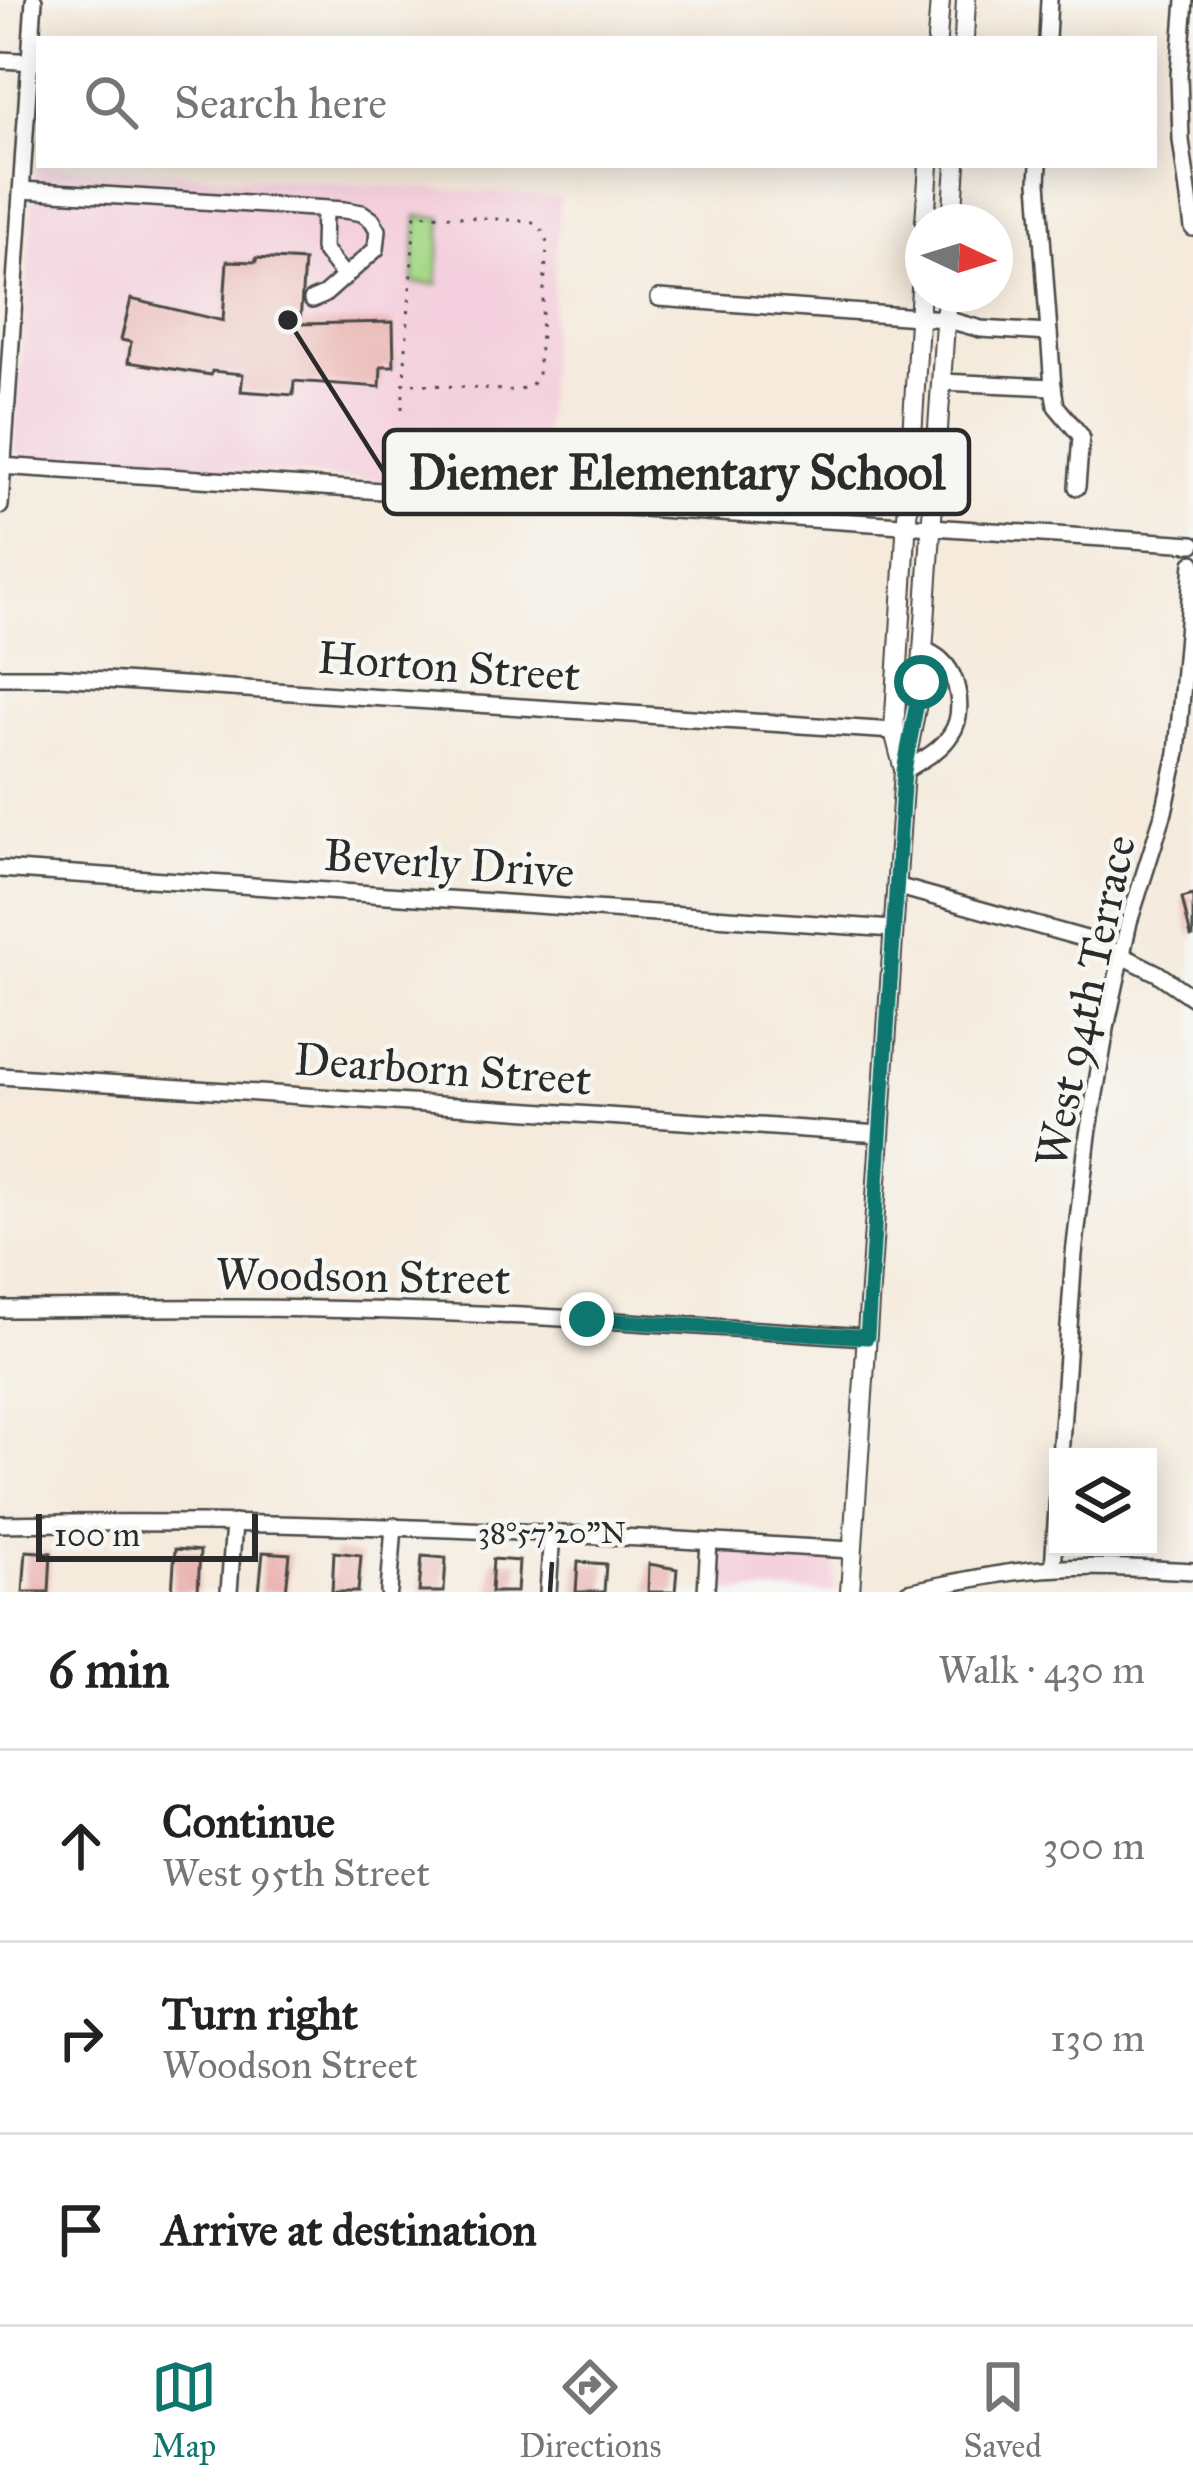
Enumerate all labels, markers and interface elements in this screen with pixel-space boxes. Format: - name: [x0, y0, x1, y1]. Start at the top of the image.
- search box: [36, 36, 1157, 168]
- icon: search: [78, 69, 144, 135]
- text: Search here: [174, 75, 387, 130]
- north arrow: [905, 204, 1013, 312]
- callout: Diemer Elementary School: [384, 430, 969, 514]
- text: Diemer Elementary School: [409, 443, 946, 502]
- street label: Horton Street: [316, 629, 582, 703]
- route start: [894, 655, 948, 709]
- street label: Beverly Drive: [322, 827, 576, 899]
- street label: West 94th Terrace: [1023, 830, 1147, 1172]
- street label: Dearborn Street: [293, 1031, 593, 1107]
- street label: Woodson Street: [215, 1246, 511, 1306]
- route end: [560, 1292, 614, 1346]
- map controls: [1049, 1448, 1157, 1556]
- button: layers: [1049, 1448, 1157, 1556]
- scale bar: [36, 1508, 258, 1561]
- text: 100 m: [54, 1515, 140, 1555]
- text: 38°57'20"N: [478, 1515, 626, 1551]
- text: 6 min: [48, 1639, 170, 1701]
- text: Walk · 430 m: [938, 1646, 1145, 1694]
- text: Continue: [162, 1794, 335, 1849]
- icon: ahead: [48, 1813, 114, 1879]
- text: 300 m: [1043, 1822, 1145, 1870]
- text: West 95th Street: [162, 1849, 430, 1897]
- text: Turn right: [162, 1986, 358, 2041]
- icon: right: [48, 2005, 114, 2071]
- text: 130 m: [1050, 2014, 1145, 2062]
- text: Woodson Street: [162, 2041, 417, 2089]
- icon: arrive: [48, 2197, 114, 2263]
- text: Arrive at destination: [162, 2202, 537, 2257]
- tab: Map: [151, 2354, 217, 2466]
- tab: Directions: [519, 2354, 661, 2466]
- tab: Saved: [964, 2354, 1042, 2466]

